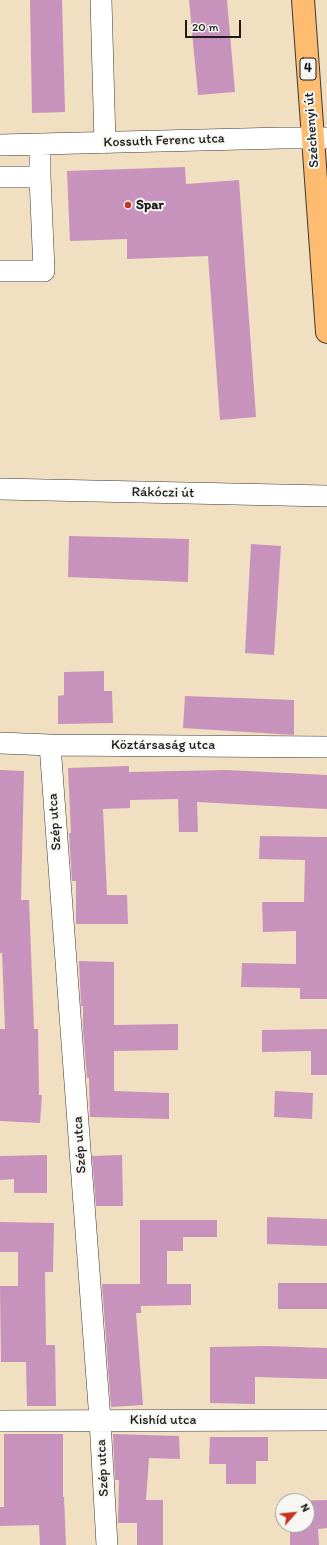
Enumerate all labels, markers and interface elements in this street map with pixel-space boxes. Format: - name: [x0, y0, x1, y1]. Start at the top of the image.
- scale bar: [187, 12, 243, 38]
- text: 20 m: [192, 20, 219, 34]
- road number: 4: [300, 58, 316, 80]
- street label: Széchenyi út: [301, 92, 323, 168]
- street label: Kossuth Ferenc utca: [103, 130, 225, 152]
- place label: Spar: [136, 197, 164, 213]
- marker: Spar: [123, 200, 133, 210]
- street label: Rákóczi út: [131, 484, 195, 502]
- street label: Köztársaság utca: [111, 737, 215, 753]
- street label: Szép utca: [45, 793, 65, 851]
- street label: Szép utca: [70, 1116, 90, 1174]
- street label: Kishíd utca: [130, 1412, 196, 1428]
- street label: Szép utca: [93, 1439, 113, 1497]
- north arrow: [275, 1493, 315, 1533]
- text: N: [298, 1502, 313, 1514]

